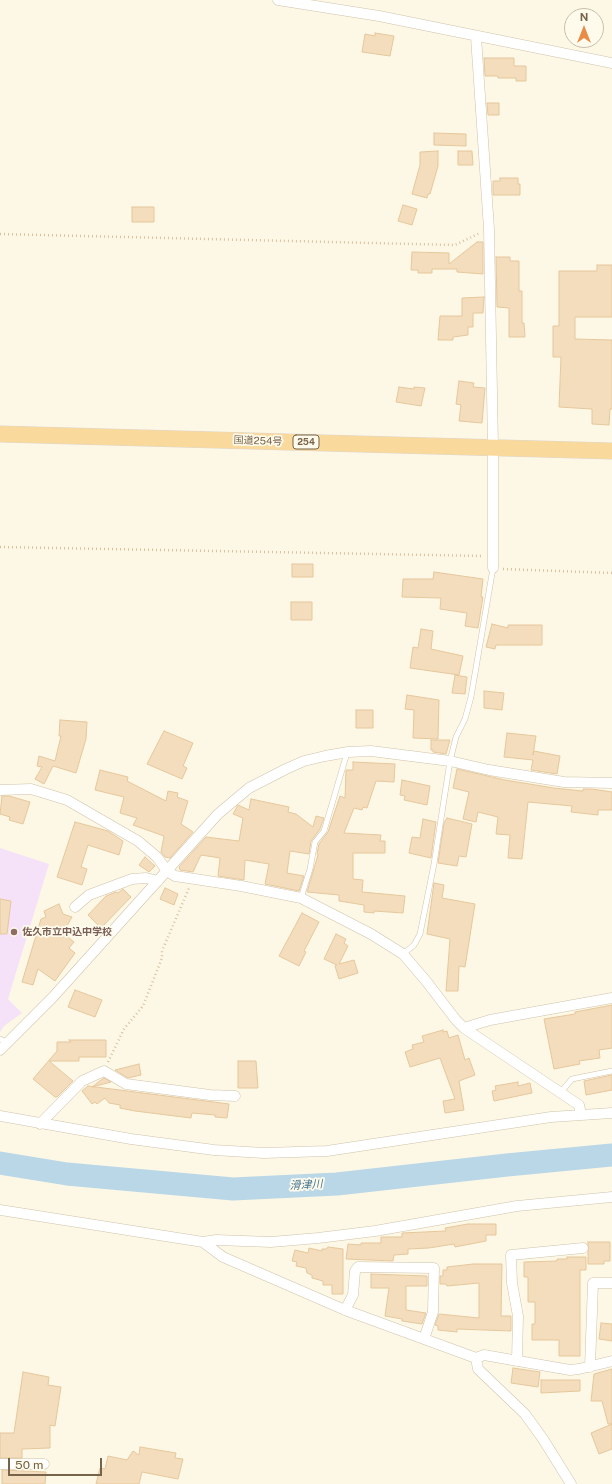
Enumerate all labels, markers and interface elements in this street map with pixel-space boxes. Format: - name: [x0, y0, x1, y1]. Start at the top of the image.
- north arrow: [564, 8, 604, 48]
- text: N: [580, 11, 588, 23]
- street label: 国道254号: [233, 434, 283, 448]
- road number: 254: [293, 435, 319, 449]
- place label: 佐久市立中込中学校: [22, 926, 112, 938]
- marker: 佐久市立中込中学校: [9, 927, 19, 937]
- water label: 滑津川: [289, 1178, 323, 1192]
- scale bar: [10, 1450, 104, 1476]
- text: 50 m: [15, 1458, 43, 1472]

